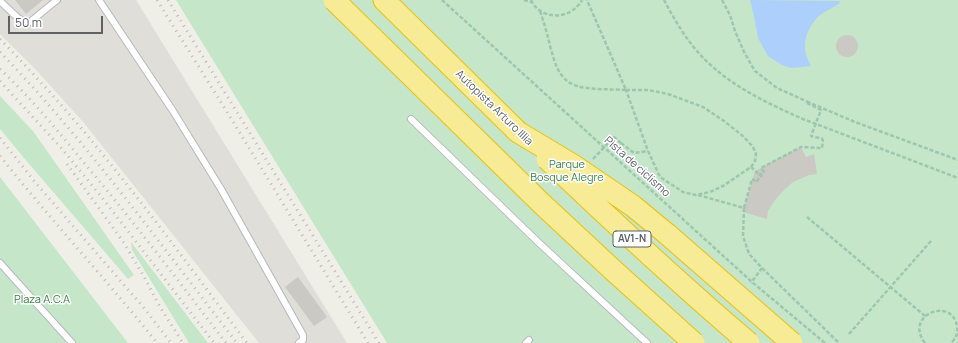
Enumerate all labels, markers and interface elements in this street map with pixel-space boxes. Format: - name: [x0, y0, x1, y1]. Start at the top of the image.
- scale bar: [10, 8, 105, 34]
- text: 50 m: [15, 14, 42, 31]
- street label: Autopista Arturo Illia: [453, 68, 535, 148]
- street label: Pista de ciclismo: [601, 134, 673, 200]
- park label: Parque Bosque Alegre: [530, 158, 604, 184]
- road number: AV1-N: [613, 231, 651, 247]
- park label: Plaza A.C.A: [14, 293, 70, 307]

